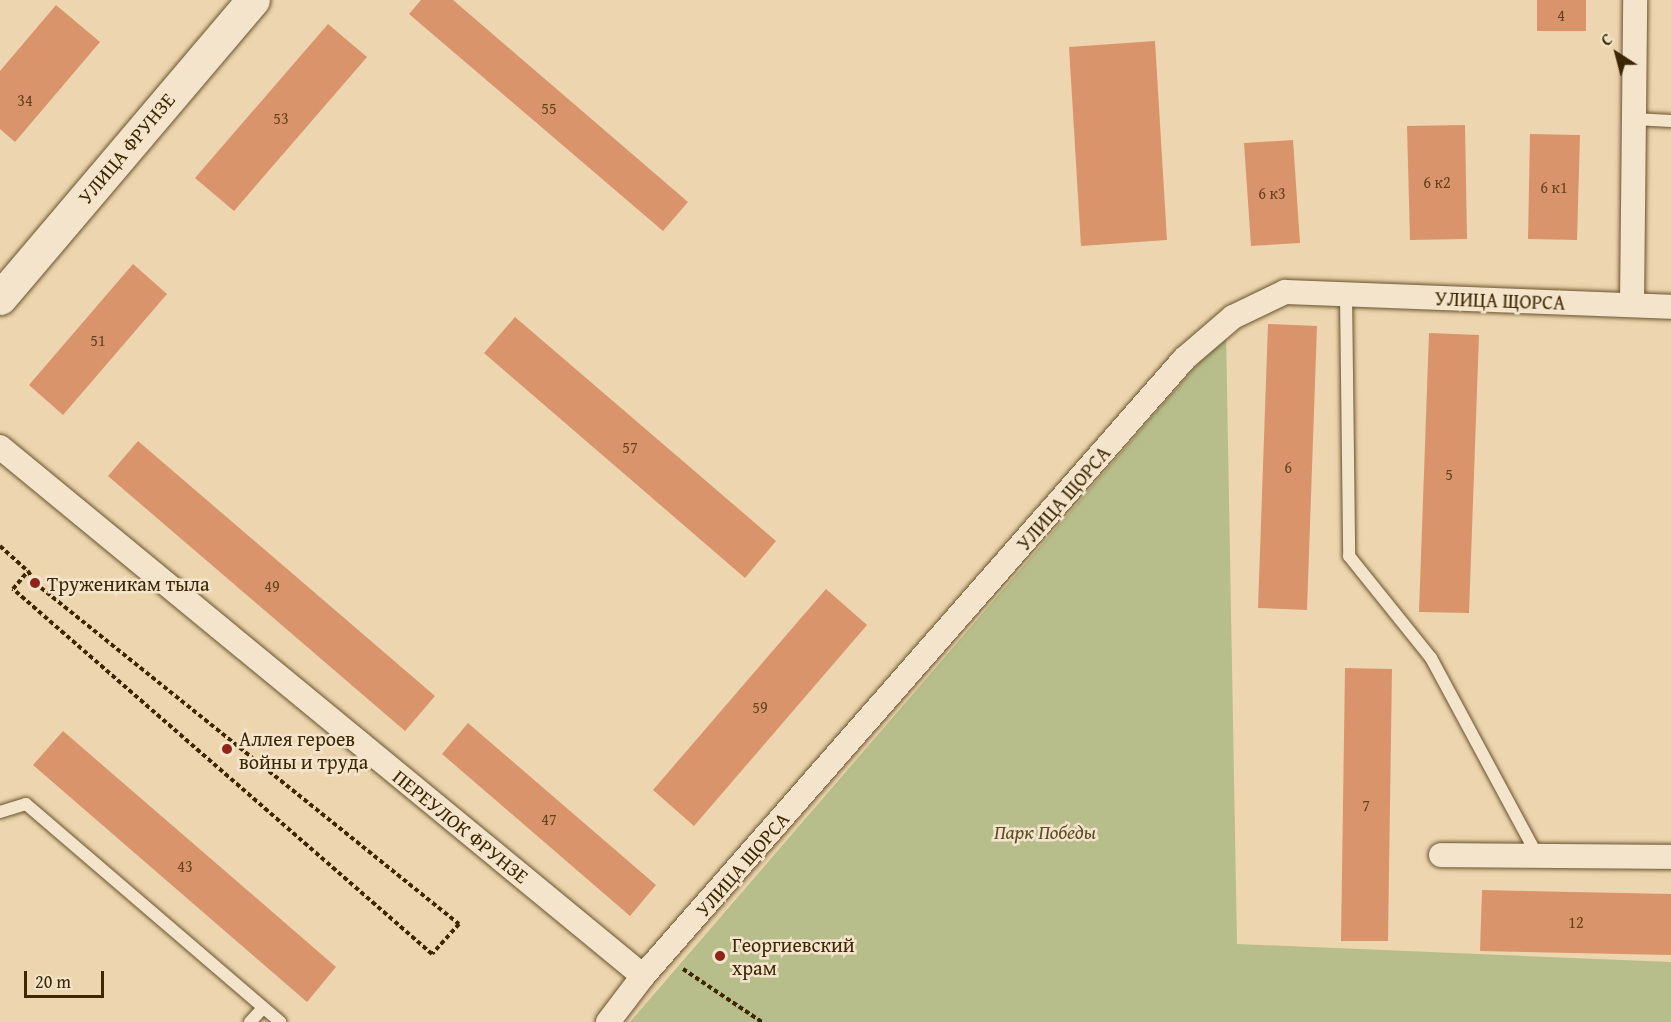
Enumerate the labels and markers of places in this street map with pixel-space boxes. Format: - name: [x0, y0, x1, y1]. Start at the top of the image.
- place label: Труженикам тыла: [47, 571, 210, 595]
- marker: Труженикам тыла: [28, 576, 42, 590]
- place label: Аллея героев войны и труда: [239, 726, 368, 773]
- marker: Аллея героев войны и труда: [220, 742, 234, 756]
- place label: Георгиевский храм: [732, 933, 855, 980]
- marker: Георгиевский храм: [713, 949, 727, 963]

